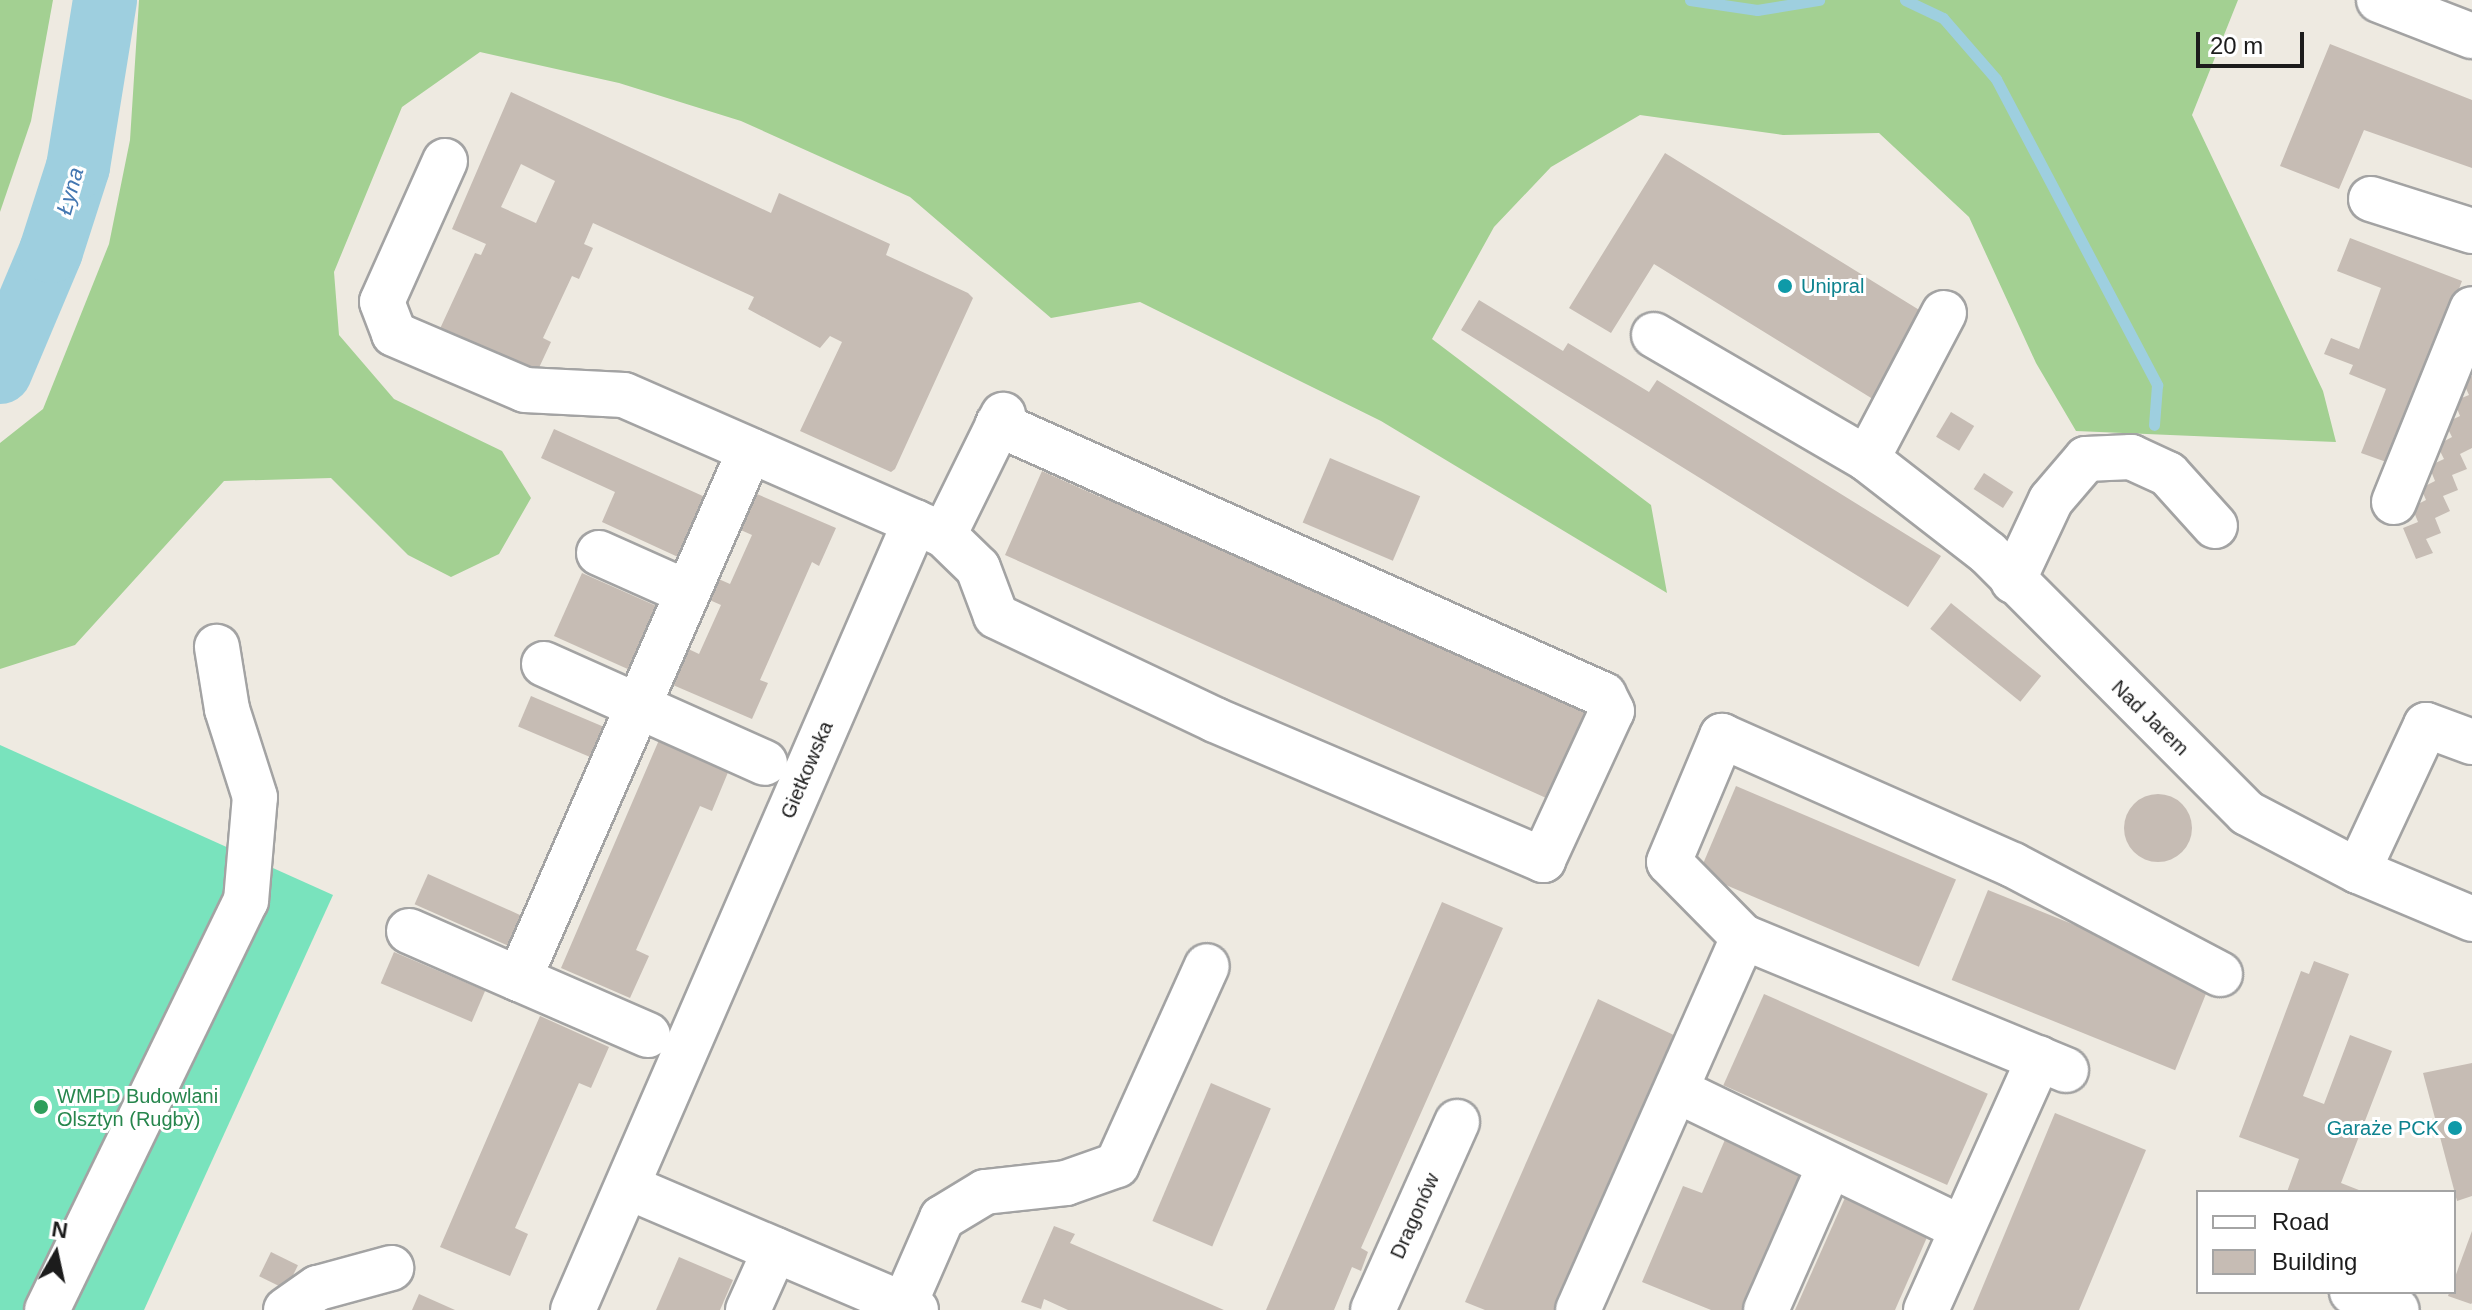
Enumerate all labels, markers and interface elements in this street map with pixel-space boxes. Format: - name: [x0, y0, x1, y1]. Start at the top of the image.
- scale bar: [2200, 16, 2308, 66]
- text: 20 m: [2210, 32, 2263, 59]
- water label: Łyna: [51, 164, 89, 218]
- place label: Unipral: [1801, 274, 1864, 298]
- marker: Unipral: [1776, 277, 1794, 295]
- street label: Nad Jarem: [2106, 675, 2194, 761]
- street label: Gietkowska: [776, 718, 838, 822]
- place label: WMPD Budowlani Olsztyn (Rugby): [57, 1084, 218, 1131]
- marker: WMPD Budowlani Olsztyn (Rugby): [32, 1098, 50, 1116]
- place label: Garaże PCK: [2327, 1116, 2439, 1140]
- marker: Garaże PCK: [2446, 1119, 2464, 1137]
- street label: Dragonów: [1385, 1169, 1445, 1263]
- legend: [2196, 1190, 2456, 1294]
- text: Road: [2272, 1208, 2329, 1235]
- north arrow: [16, 1214, 96, 1294]
- text: N: [50, 1216, 70, 1243]
- text: Building: [2272, 1248, 2357, 1275]

